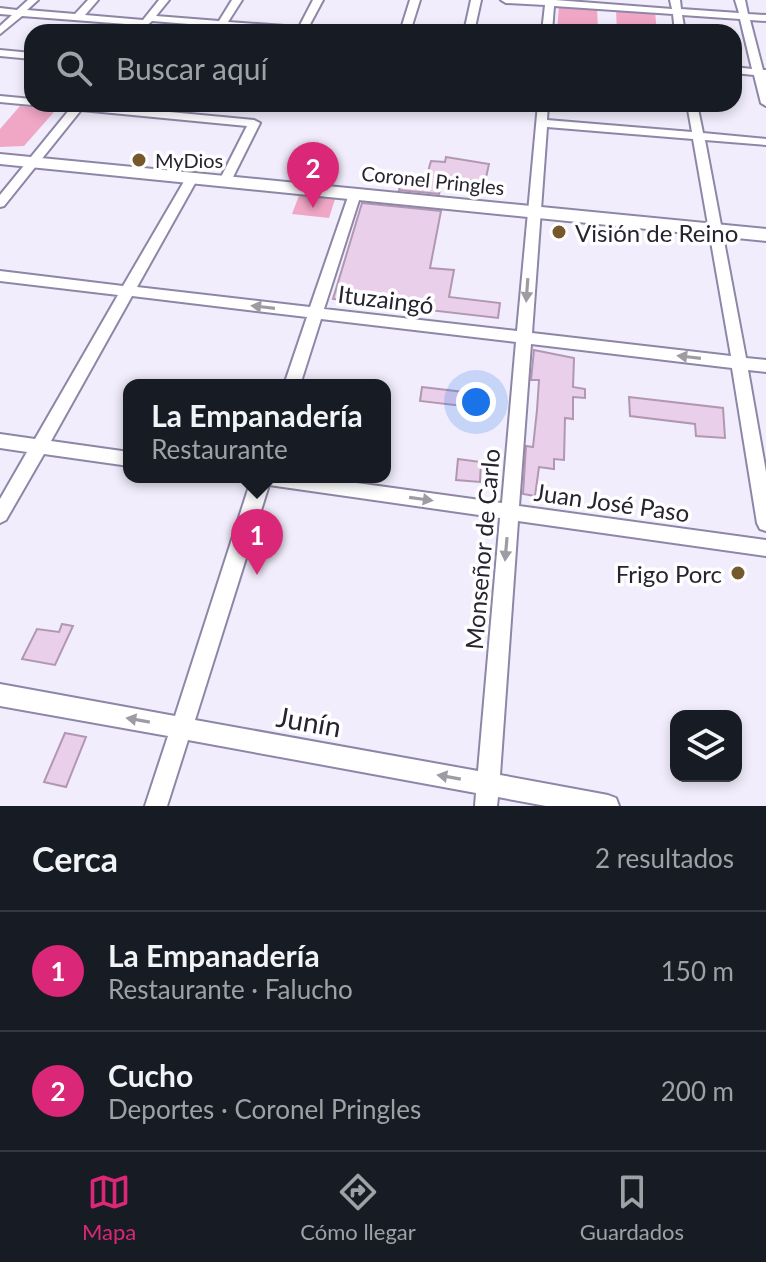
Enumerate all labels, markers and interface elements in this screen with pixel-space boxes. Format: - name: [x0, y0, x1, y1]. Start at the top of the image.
- search box: [24, 24, 742, 112]
- icon: search: [52, 46, 96, 90]
- text: Buscar aquí: [116, 50, 268, 86]
- pin: 2: [287, 142, 339, 208]
- place label: MyDios: [155, 148, 223, 172]
- marker: MyDios: [130, 151, 148, 169]
- street label: Coronel Pringles: [360, 161, 506, 199]
- place label: Visión de Reino: [575, 218, 738, 247]
- marker: Visión de Reino: [550, 223, 568, 241]
- one-way arrow: [520, 278, 533, 303]
- street label: Ituzaingó: [336, 279, 436, 319]
- one-way arrow: [251, 300, 276, 313]
- one-way arrow: [676, 350, 701, 363]
- popup: [123, 379, 391, 483]
- your location: [456, 382, 496, 422]
- text: La Empanadería: [151, 397, 363, 433]
- text: Restaurante: [151, 433, 288, 465]
- street label: Monseñor de Carlo: [459, 447, 505, 651]
- street label: Juan José Paso: [533, 477, 691, 527]
- one-way arrow: [409, 493, 434, 506]
- pin: 1: [231, 509, 283, 575]
- one-way arrow: [499, 537, 512, 562]
- place label: Frigo Porc: [616, 559, 722, 588]
- marker: Frigo Porc: [729, 564, 747, 582]
- street label: Junín: [274, 699, 344, 743]
- map controls: [670, 710, 742, 782]
- button: layers: [670, 710, 742, 782]
- one-way arrow: [125, 713, 150, 725]
- one-way arrow: [436, 770, 461, 782]
- text: Cerca: [32, 838, 118, 879]
- text: 2 resultados: [595, 842, 734, 874]
- text: La Empanadería: [108, 937, 320, 973]
- text: 1: [50, 955, 66, 987]
- text: 150 m: [661, 955, 734, 987]
- text: Restaurante · Falucho: [108, 973, 353, 1005]
- text: Cucho: [108, 1057, 193, 1093]
- text: 2: [50, 1075, 66, 1107]
- text: 200 m: [661, 1075, 734, 1107]
- text: Deportes · Coronel Pringles: [108, 1093, 421, 1125]
- tab: Mapa: [82, 1170, 136, 1245]
- tab: Cómo llegar: [300, 1170, 416, 1245]
- tab: Guardados: [580, 1170, 684, 1245]

